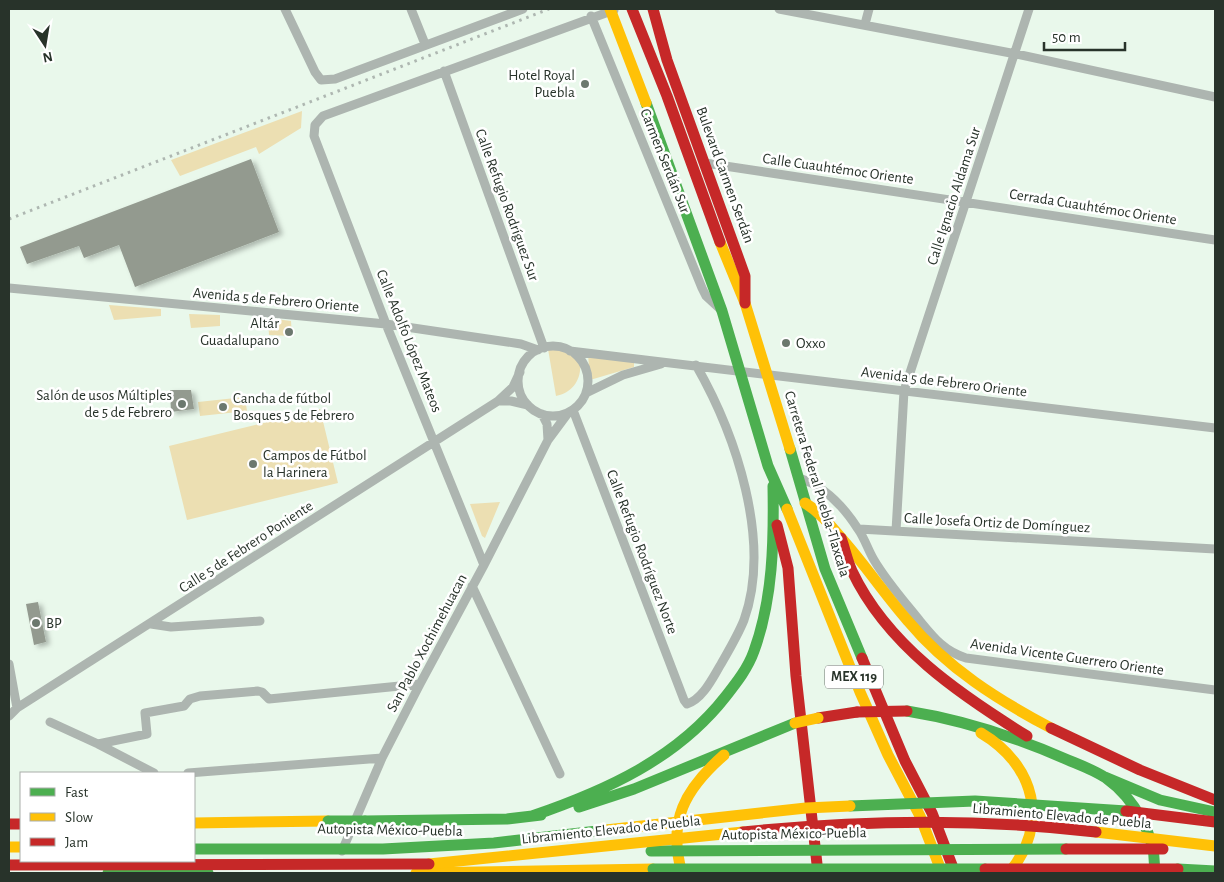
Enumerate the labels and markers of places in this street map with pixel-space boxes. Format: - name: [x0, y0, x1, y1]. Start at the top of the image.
- place label: Hotel Royal Puebla: [508, 68, 575, 100]
- marker: Hotel Royal Puebla: [579, 78, 591, 90]
- place label: Altár Guadalupano: [200, 316, 279, 348]
- marker: Altár Guadalupano: [283, 326, 295, 338]
- place label: Oxxo: [796, 336, 826, 351]
- marker: Oxxo: [780, 337, 792, 349]
- place label: Salón de usos Múltiples de 5 de Febrero: [36, 388, 172, 420]
- place label: Cancha de fútbol Bosques 5 de Febrero: [233, 391, 354, 423]
- marker: Salón de usos Múltiples de 5 de Febrero: [176, 398, 188, 410]
- marker: Cancha de fútbol Bosques 5 de Febrero: [217, 401, 229, 413]
- place label: Campos de Fútbol la Harinera: [263, 448, 367, 480]
- marker: Campos de Fútbol la Harinera: [247, 458, 259, 470]
- place label: BP: [46, 616, 62, 631]
- marker: BP: [30, 617, 42, 629]

